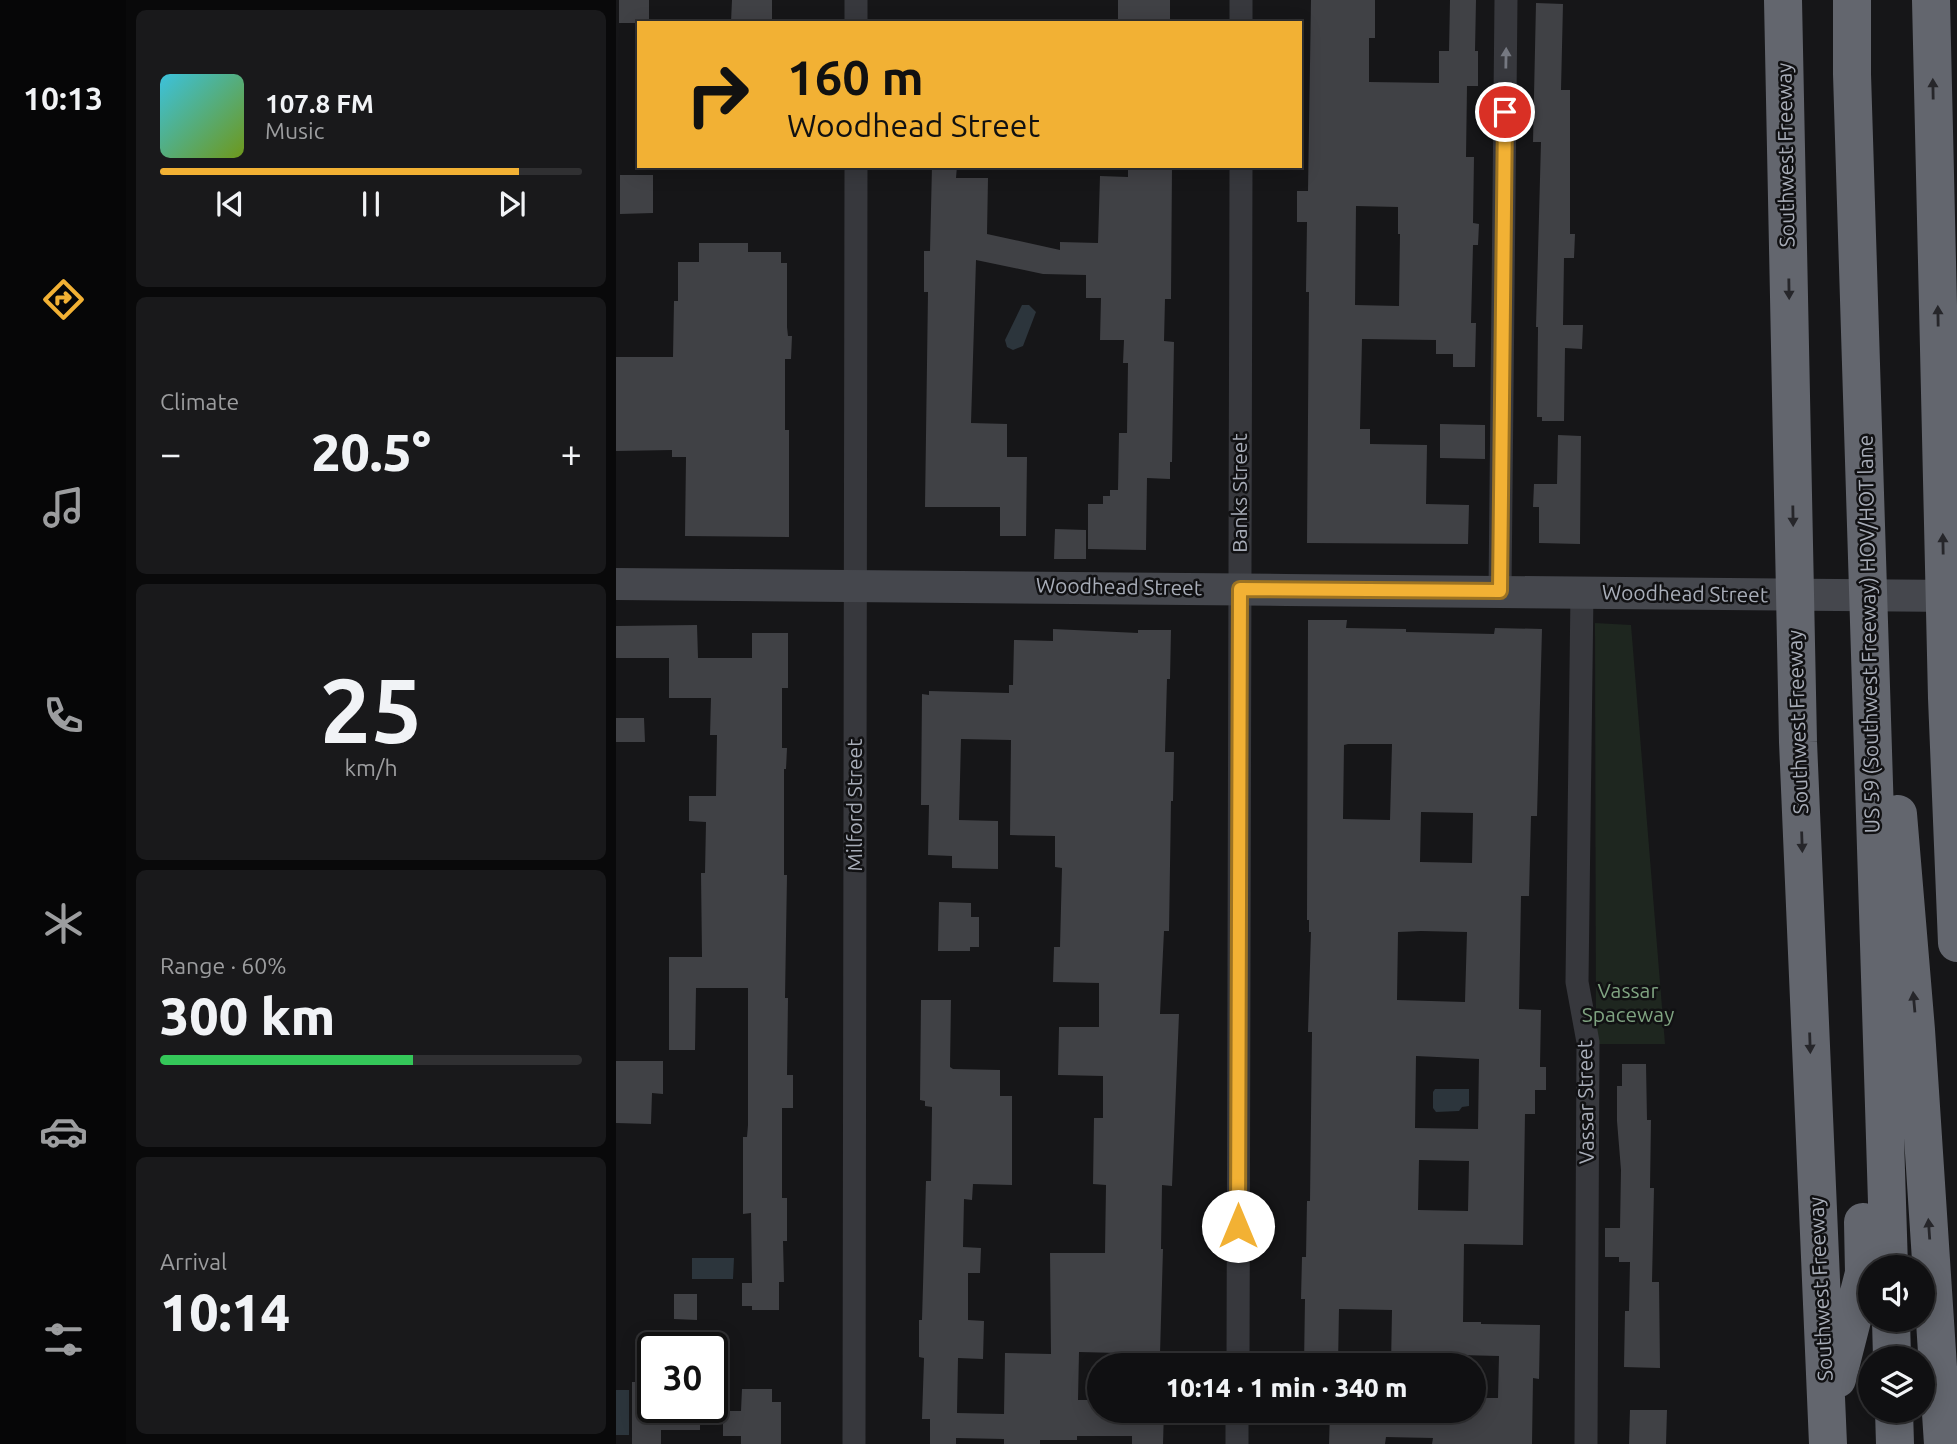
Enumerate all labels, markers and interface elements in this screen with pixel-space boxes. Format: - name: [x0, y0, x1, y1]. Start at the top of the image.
- one-way arrow: [1500, 46, 1512, 68]
- icon: right: [672, 49, 763, 140]
- text: 160 m: [787, 49, 924, 104]
- street label: Southwest Freeway: [1771, 63, 1799, 247]
- one-way arrow: [1927, 78, 1938, 100]
- text: 10:13: [23, 80, 103, 116]
- pin: [1475, 82, 1535, 142]
- text: 107.8 FM: [265, 89, 374, 118]
- icon: arrive: [1486, 93, 1524, 131]
- text: Woodhead Street: [787, 107, 1040, 143]
- text: Music: [265, 118, 324, 143]
- icon: previous: [211, 185, 249, 223]
- icon: pause: [352, 185, 390, 223]
- icon: next: [493, 185, 531, 223]
- icon: directions: [39, 275, 88, 324]
- one-way arrow: [1783, 278, 1795, 300]
- one-way arrow: [1932, 305, 1944, 327]
- text: Climate: [160, 389, 239, 414]
- text: 20.5°: [311, 423, 431, 481]
- text: −: [160, 432, 181, 474]
- text: +: [561, 432, 582, 474]
- street label: Banks Street: [1227, 433, 1251, 553]
- street label: US 59 (Southwest Freeway) HOV/HOT lane: [1853, 435, 1883, 834]
- icon: music: [39, 483, 88, 532]
- one-way arrow: [1788, 505, 1799, 527]
- one-way arrow: [1938, 532, 1949, 554]
- street label: Woodhead Street: [1036, 573, 1202, 599]
- street label: Woodhead Street: [1602, 580, 1768, 606]
- street label: Southwest Freeway: [1782, 629, 1812, 815]
- text: 25: [320, 658, 422, 760]
- icon: phone: [39, 691, 88, 740]
- street label: Milford Street: [842, 739, 866, 871]
- text: km/h: [344, 755, 398, 780]
- one-way arrow: [1796, 831, 1807, 853]
- icon: climate: [39, 899, 88, 948]
- text: Range · 60%: [160, 953, 287, 978]
- park label: Vassar Spaceway: [1582, 978, 1674, 1026]
- text: 300 km: [160, 987, 335, 1045]
- one-way arrow: [1908, 991, 1919, 1013]
- one-way arrow: [1804, 1032, 1815, 1054]
- street label: Vassar Street: [1572, 1040, 1598, 1164]
- icon: car: [39, 1107, 88, 1156]
- position arrow: [1201, 1189, 1275, 1263]
- street label: Southwest Freeway: [1803, 1196, 1837, 1382]
- one-way arrow: [1923, 1218, 1934, 1240]
- text: Arrival: [160, 1249, 227, 1274]
- map controls: [1858, 1255, 1935, 1423]
- button: sound: [1858, 1255, 1935, 1332]
- text: 10:14: [160, 1283, 290, 1341]
- icon: filters: [39, 1315, 88, 1364]
- speed limit sign: 30: [637, 1332, 728, 1423]
- button: layers: [1858, 1346, 1935, 1423]
- text: 10:14 · 1 min · 340 m: [1166, 1373, 1407, 1402]

